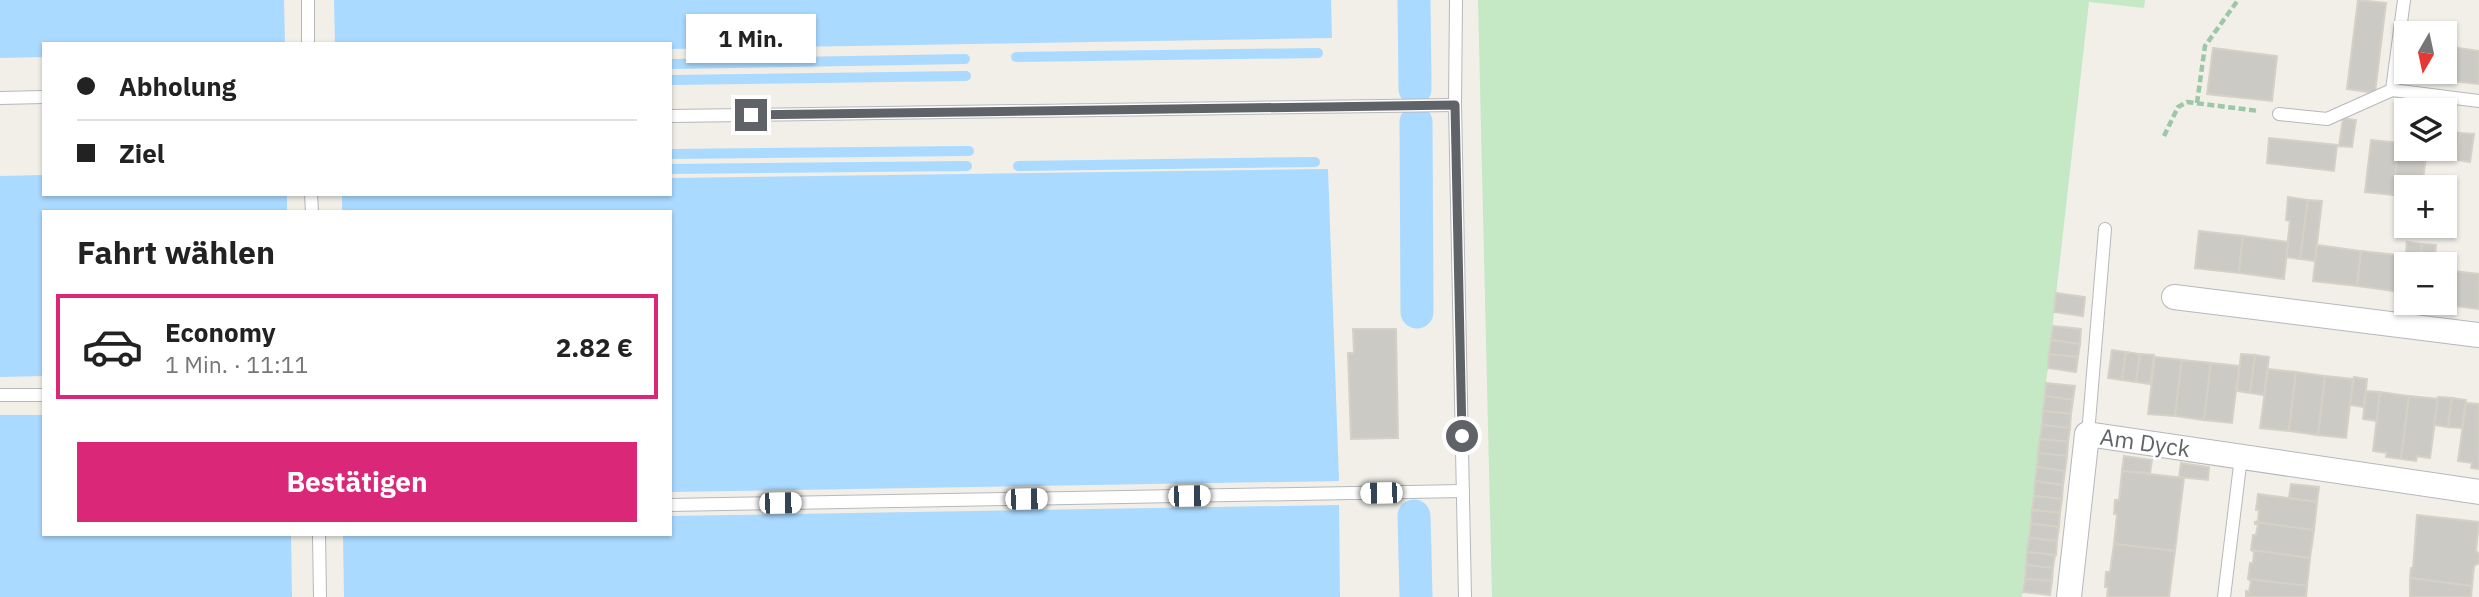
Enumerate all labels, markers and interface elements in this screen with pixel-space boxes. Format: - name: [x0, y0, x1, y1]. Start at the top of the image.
- callout: 1 Min.: [686, 13, 816, 62]
- north arrow: [2394, 21, 2457, 84]
- map controls: [2394, 21, 2457, 315]
- text: 1 Min.: [718, 23, 784, 53]
- text: Abholung: [119, 69, 236, 103]
- button: layers: [2394, 98, 2457, 161]
- route end: [735, 99, 767, 131]
- text: Ziel: [119, 136, 165, 170]
- button: +: [2394, 175, 2457, 238]
- text: Fahrt wählen: [77, 231, 275, 273]
- button: −: [2394, 252, 2457, 315]
- icon: car: [81, 315, 144, 378]
- text: Economy: [165, 315, 276, 349]
- text: 2.82 €: [556, 330, 633, 364]
- text: 1 Min. · 11:11: [165, 349, 308, 379]
- route start: [1446, 420, 1478, 452]
- street label: Am Dyck: [2098, 421, 2192, 463]
- button: Bestätigen: [77, 442, 637, 522]
- car: [1360, 482, 1403, 504]
- car: [1168, 485, 1211, 507]
- car: [1005, 488, 1048, 510]
- car: [759, 492, 802, 514]

